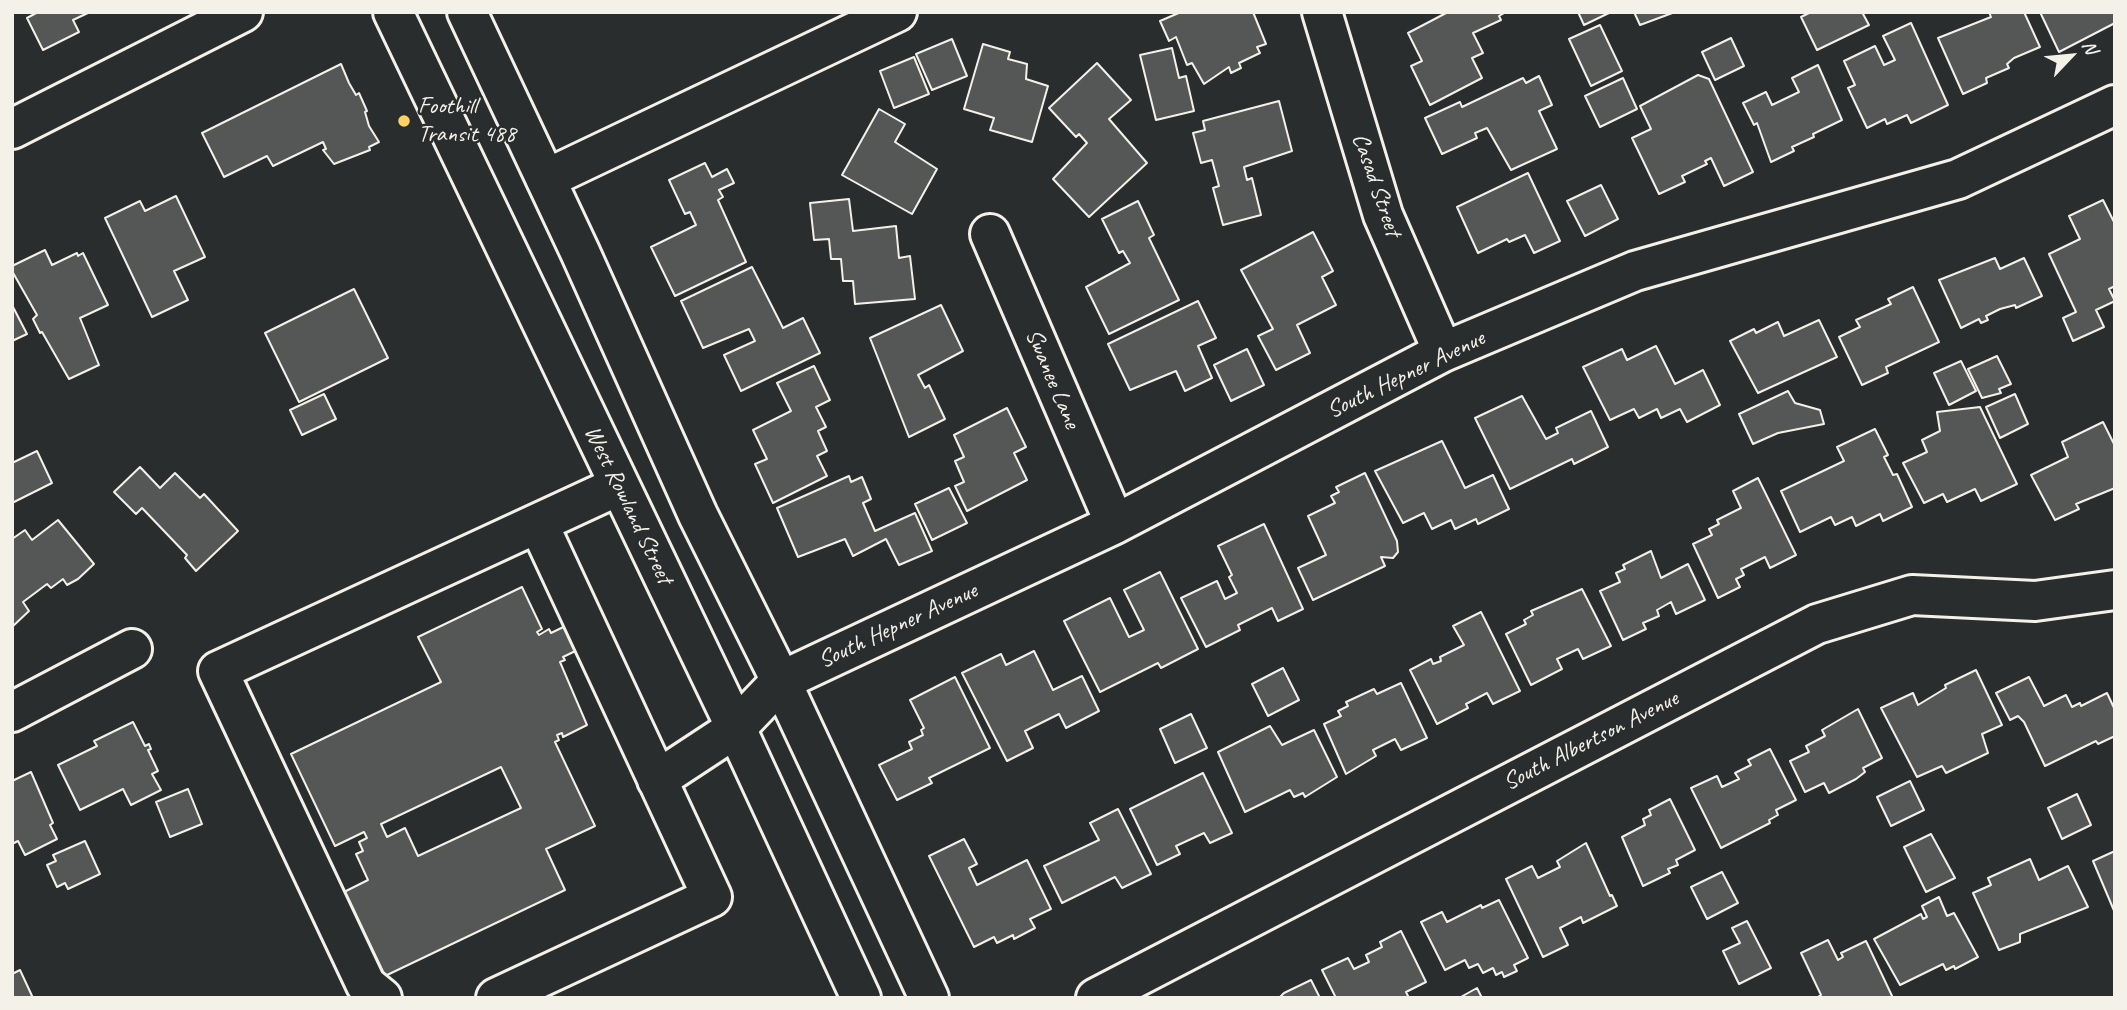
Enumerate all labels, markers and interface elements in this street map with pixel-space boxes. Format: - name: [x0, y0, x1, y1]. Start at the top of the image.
- north arrow: [2036, 21, 2106, 91]
- text: N: [2077, 36, 2103, 57]
- place label: Foothill Transit 488: [418, 93, 516, 149]
- marker: Foothill Transit 488: [396, 113, 412, 129]
- street label: Casad Street: [1345, 130, 1407, 240]
- street label: South Hepner Avenue: [1322, 324, 1490, 426]
- street label: Swanee Lane: [1018, 325, 1086, 433]
- street label: West Rowland Street: [577, 421, 679, 589]
- street label: South Hepner Avenue: [814, 577, 982, 675]
- street label: South Albertson Avenue: [1499, 684, 1683, 798]

